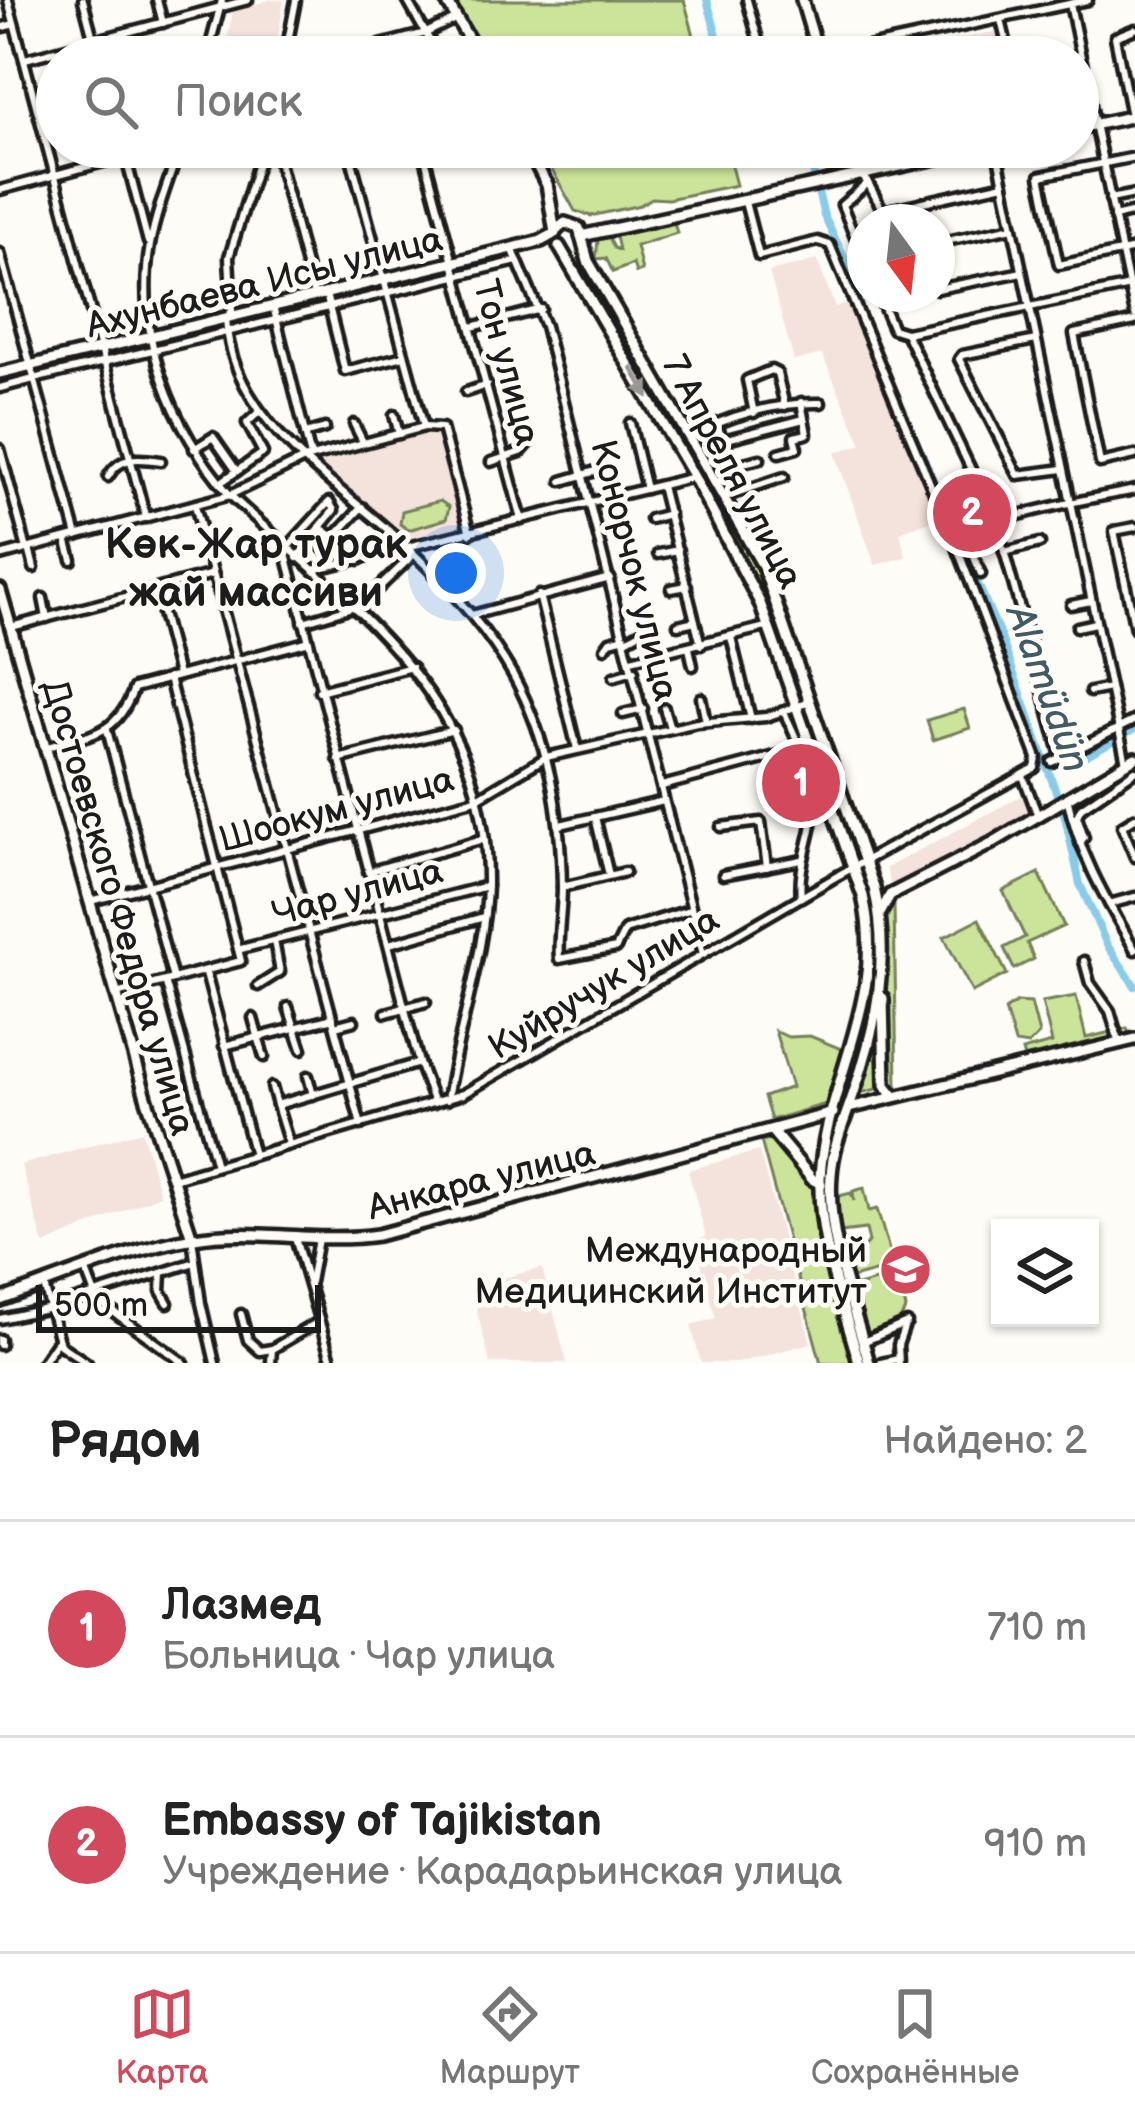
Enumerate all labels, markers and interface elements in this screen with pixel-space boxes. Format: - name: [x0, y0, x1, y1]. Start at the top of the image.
- search box: [36, 36, 1099, 168]
- icon: search: [78, 69, 144, 135]
- text: Поиск: [174, 75, 302, 130]
- north arrow: [847, 204, 955, 312]
- street label: Ахунбаева Исы улица: [81, 218, 447, 349]
- street label: Тон улица: [463, 275, 548, 450]
- street label: 7 Апреля улица: [652, 348, 811, 596]
- one-way arrow: [629, 365, 650, 400]
- street label: Конорчок улица: [580, 436, 687, 706]
- pin: 2: [933, 468, 1011, 558]
- district label: Көк-Жар турак жай массиви: [105, 520, 408, 619]
- your location: [426, 543, 486, 603]
- water label: Alamüdün: [994, 597, 1099, 779]
- street label: Достоевского Федора улица: [32, 675, 203, 1140]
- pin: 1: [762, 738, 840, 828]
- street label: Шоокум улица: [215, 758, 459, 862]
- street label: Чар улица: [268, 850, 448, 937]
- street label: Куйручук улица: [481, 899, 727, 1070]
- street label: Анкара улица: [362, 1132, 600, 1231]
- map controls: [991, 1219, 1099, 1327]
- button: layers: [991, 1219, 1099, 1327]
- place label: Международный Медицинский Институт: [474, 1230, 867, 1314]
- school or university icon: Международный Медицинский Институт: [878, 1242, 934, 1298]
- scale bar: [36, 1279, 321, 1332]
- text: 500 m: [54, 1286, 148, 1326]
- text: Рядом: [48, 1411, 202, 1472]
- text: Найдено: 2: [883, 1418, 1087, 1465]
- text: Лазмед: [162, 1578, 321, 1633]
- text: 1: [79, 1605, 95, 1652]
- text: 710 m: [987, 1605, 1087, 1652]
- text: Больница · Чар улица: [162, 1633, 555, 1680]
- text: Embassy of Tajikistan: [162, 1794, 602, 1849]
- text: 2: [75, 1821, 99, 1868]
- text: 910 m: [984, 1821, 1087, 1868]
- text: Учреждение · Карадарьинская улица: [162, 1849, 842, 1896]
- tab: Карта: [116, 1981, 208, 2093]
- tab: Маршрут: [440, 1981, 580, 2093]
- tab: Сохранённые: [811, 1981, 1019, 2093]

